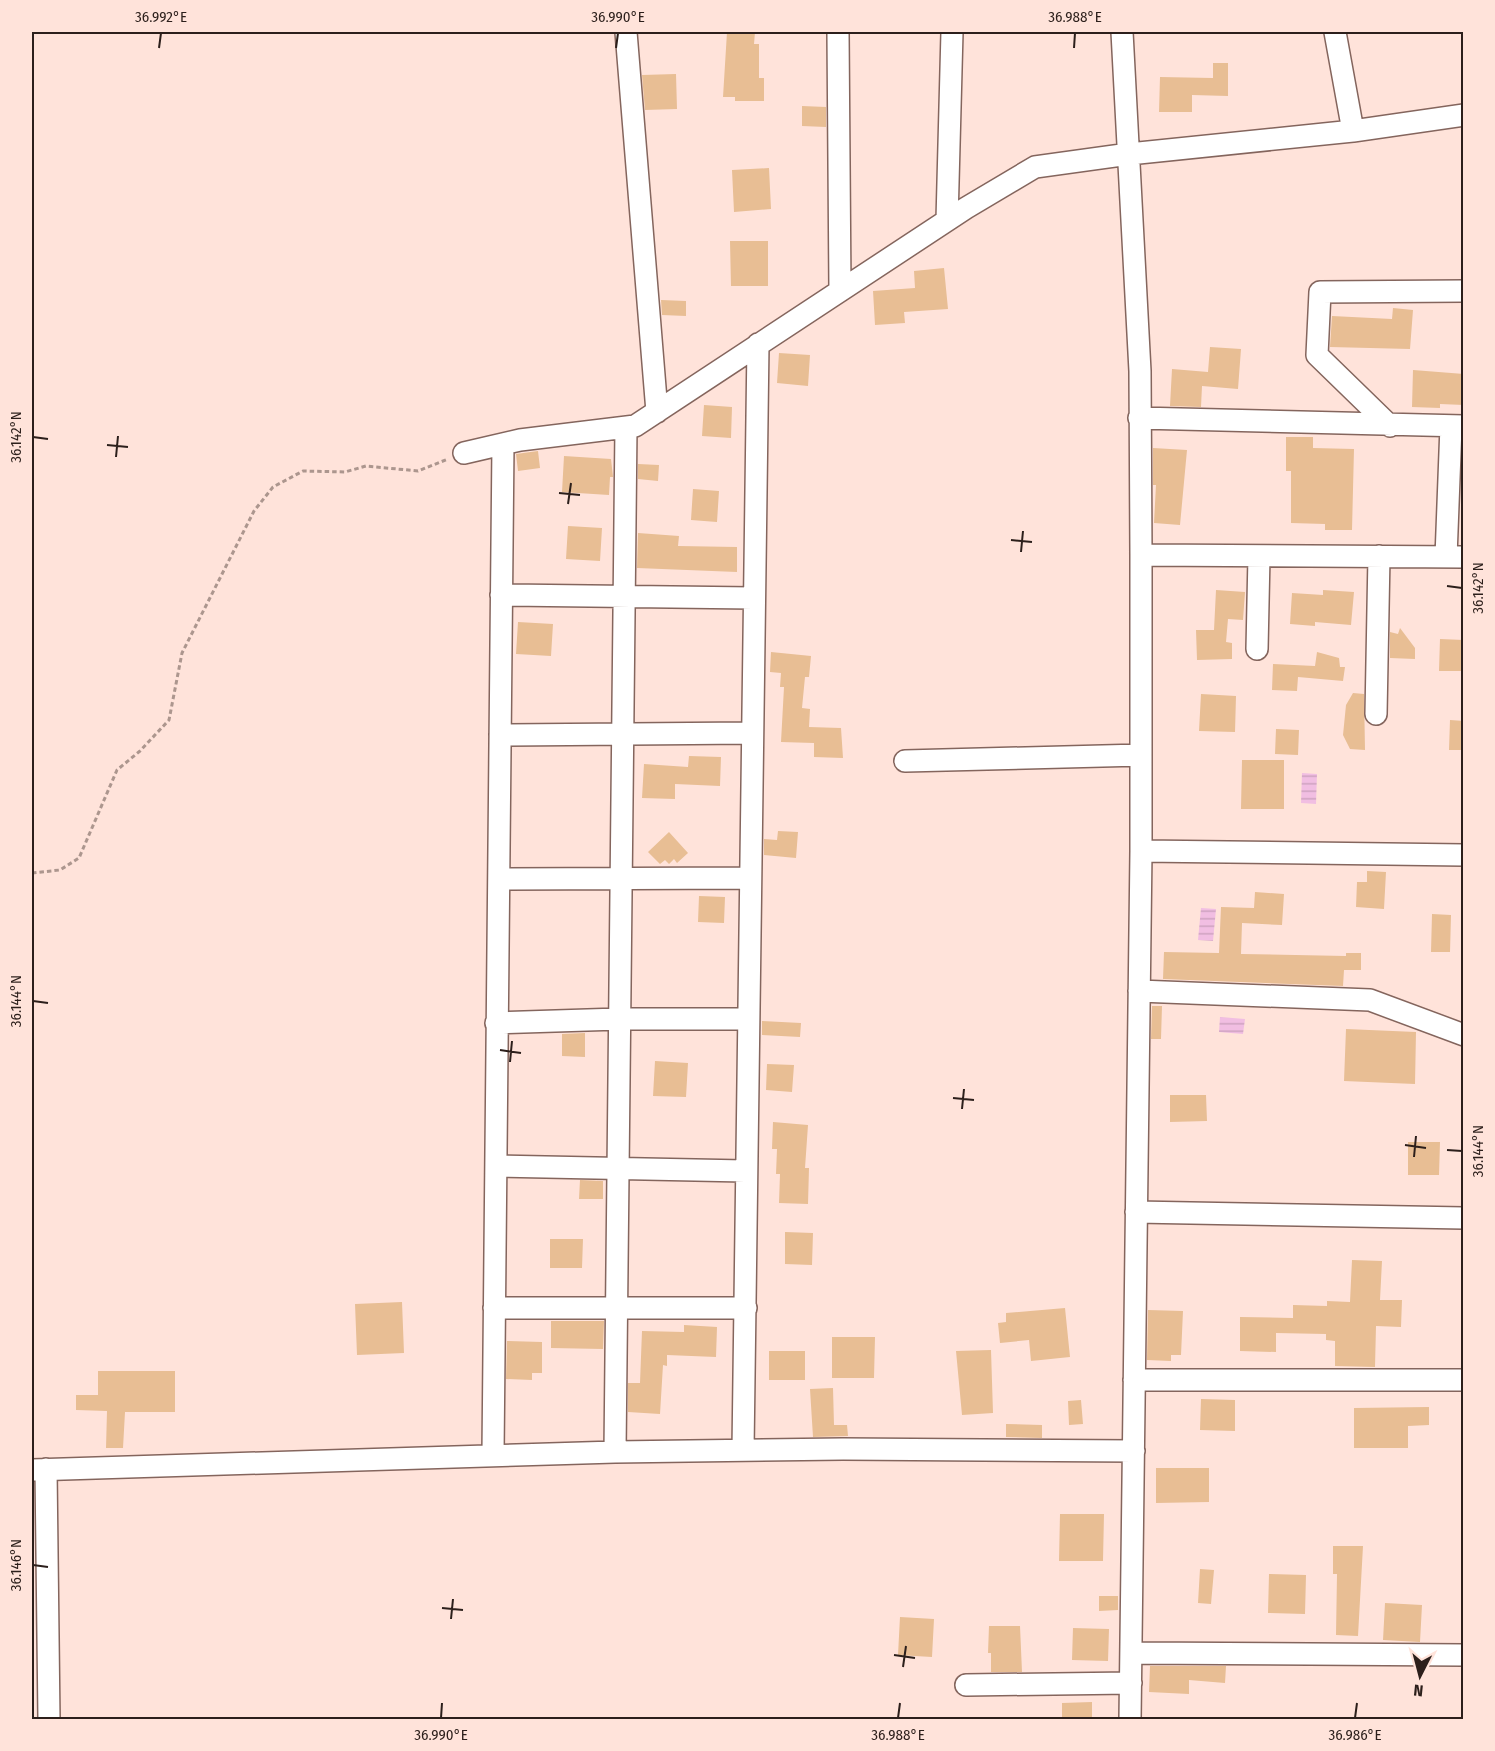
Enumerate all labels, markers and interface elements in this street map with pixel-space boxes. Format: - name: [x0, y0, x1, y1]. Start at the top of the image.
- text: 36.992°E: [135, 8, 187, 26]
- text: 36.990°E: [591, 8, 645, 26]
- text: 36.988°E: [1048, 8, 1102, 26]
- text: 36.142°N: [7, 411, 25, 463]
- text: 36.142°N: [1469, 562, 1487, 614]
- text: 36.144°N: [7, 975, 25, 1027]
- text: 36.144°N: [1469, 1125, 1487, 1177]
- text: 36.146°N: [7, 1539, 25, 1591]
- north arrow: [1390, 1646, 1450, 1706]
- text: N: [1413, 1680, 1424, 1700]
- text: 36.990°E: [414, 1726, 468, 1744]
- text: 36.988°E: [871, 1726, 925, 1744]
- text: 36.986°E: [1328, 1726, 1382, 1744]

